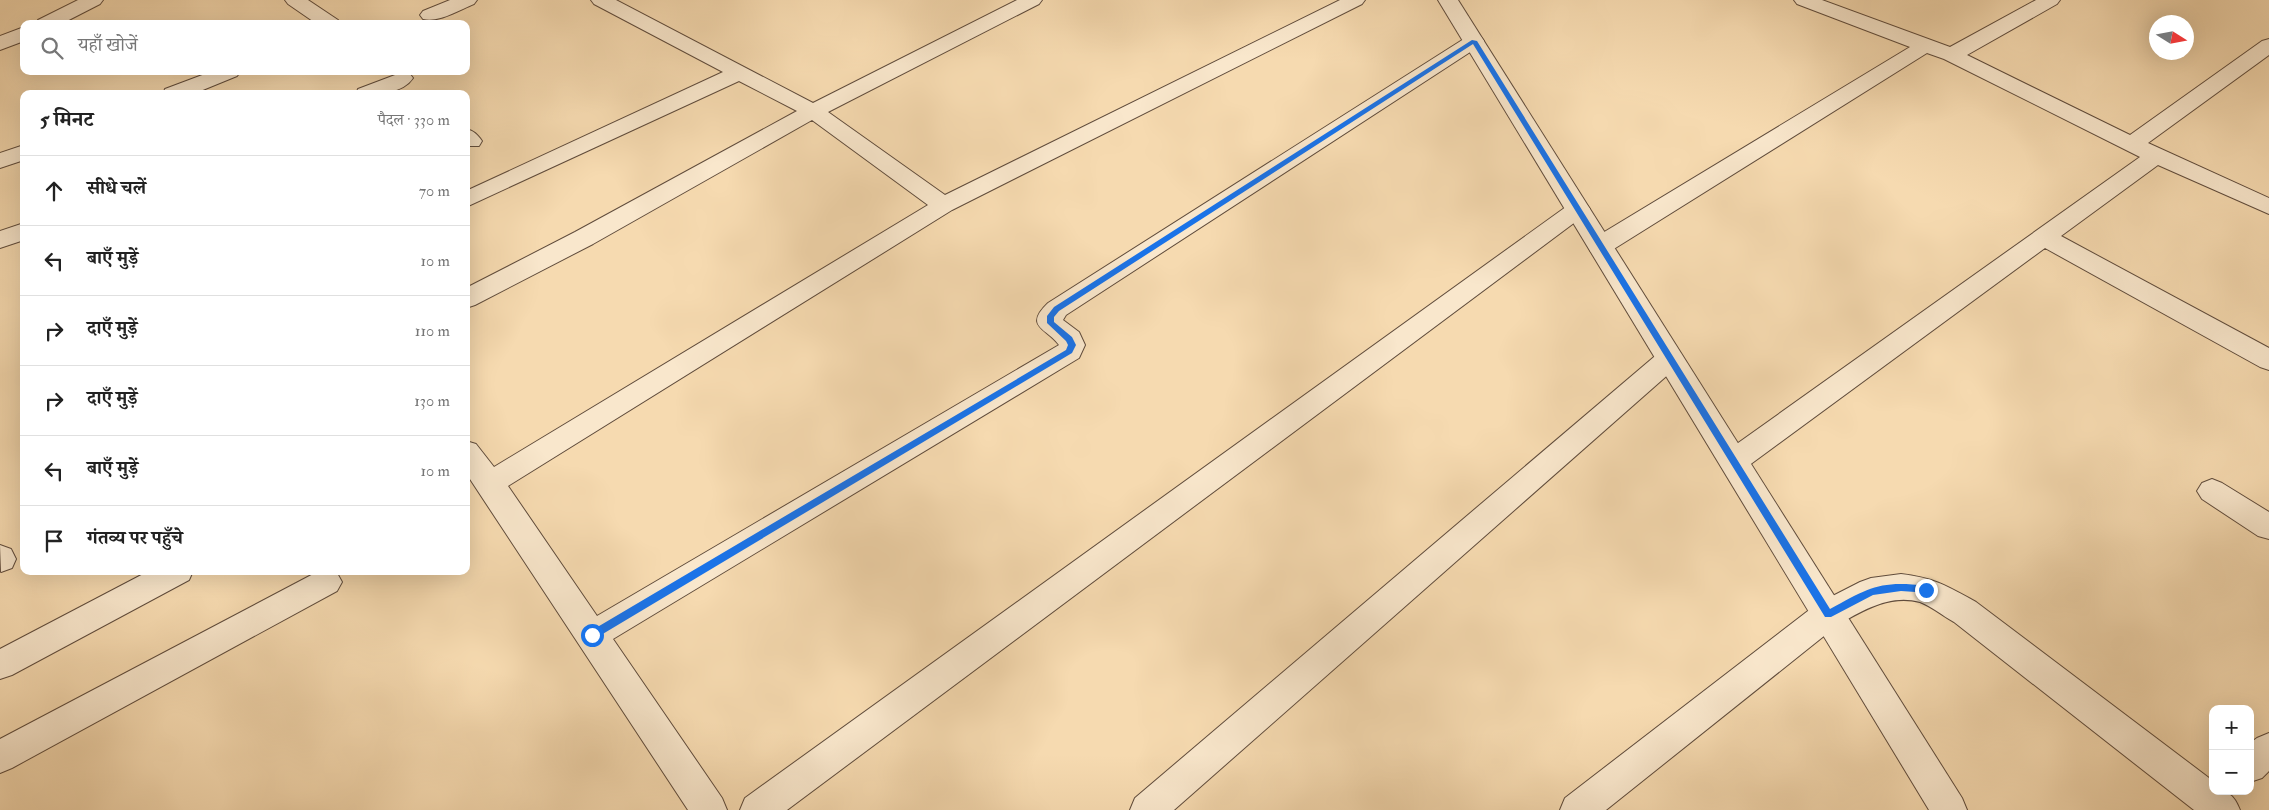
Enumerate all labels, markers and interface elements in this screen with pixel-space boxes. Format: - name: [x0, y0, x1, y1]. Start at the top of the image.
- north arrow: [2149, 15, 2194, 60]
- search box: [20, 20, 470, 75]
- text: यहाँ खोजें: [78, 33, 138, 57]
- icon: search: [38, 34, 66, 62]
- text: 5 मिनट: [40, 106, 93, 133]
- text: पैदल · 330 m: [378, 110, 450, 130]
- text: सीधे चलें: [87, 176, 146, 200]
- icon: ahead: [40, 177, 68, 205]
- text: 70 m: [419, 181, 450, 201]
- text: बाएँ मुड़ें: [87, 246, 138, 270]
- icon: left: [40, 247, 68, 275]
- text: 10 m: [420, 251, 450, 271]
- text: दाएँ मुड़ें: [87, 316, 138, 340]
- icon: right: [40, 317, 68, 345]
- text: 110 m: [415, 321, 450, 341]
- text: दाएँ मुड़ें: [87, 386, 138, 410]
- icon: right: [40, 387, 68, 415]
- text: 130 m: [414, 391, 450, 411]
- text: बाएँ मुड़ें: [87, 456, 138, 480]
- icon: left: [40, 457, 68, 485]
- text: 10 m: [420, 461, 450, 481]
- text: गंतव्य पर पहुँचे: [87, 526, 183, 550]
- icon: arrive: [40, 527, 68, 555]
- route end: [1915, 579, 1938, 602]
- route start: [581, 624, 604, 647]
- map controls: [2209, 705, 2254, 795]
- button: +: [2209, 705, 2254, 750]
- button: −: [2209, 750, 2254, 795]

